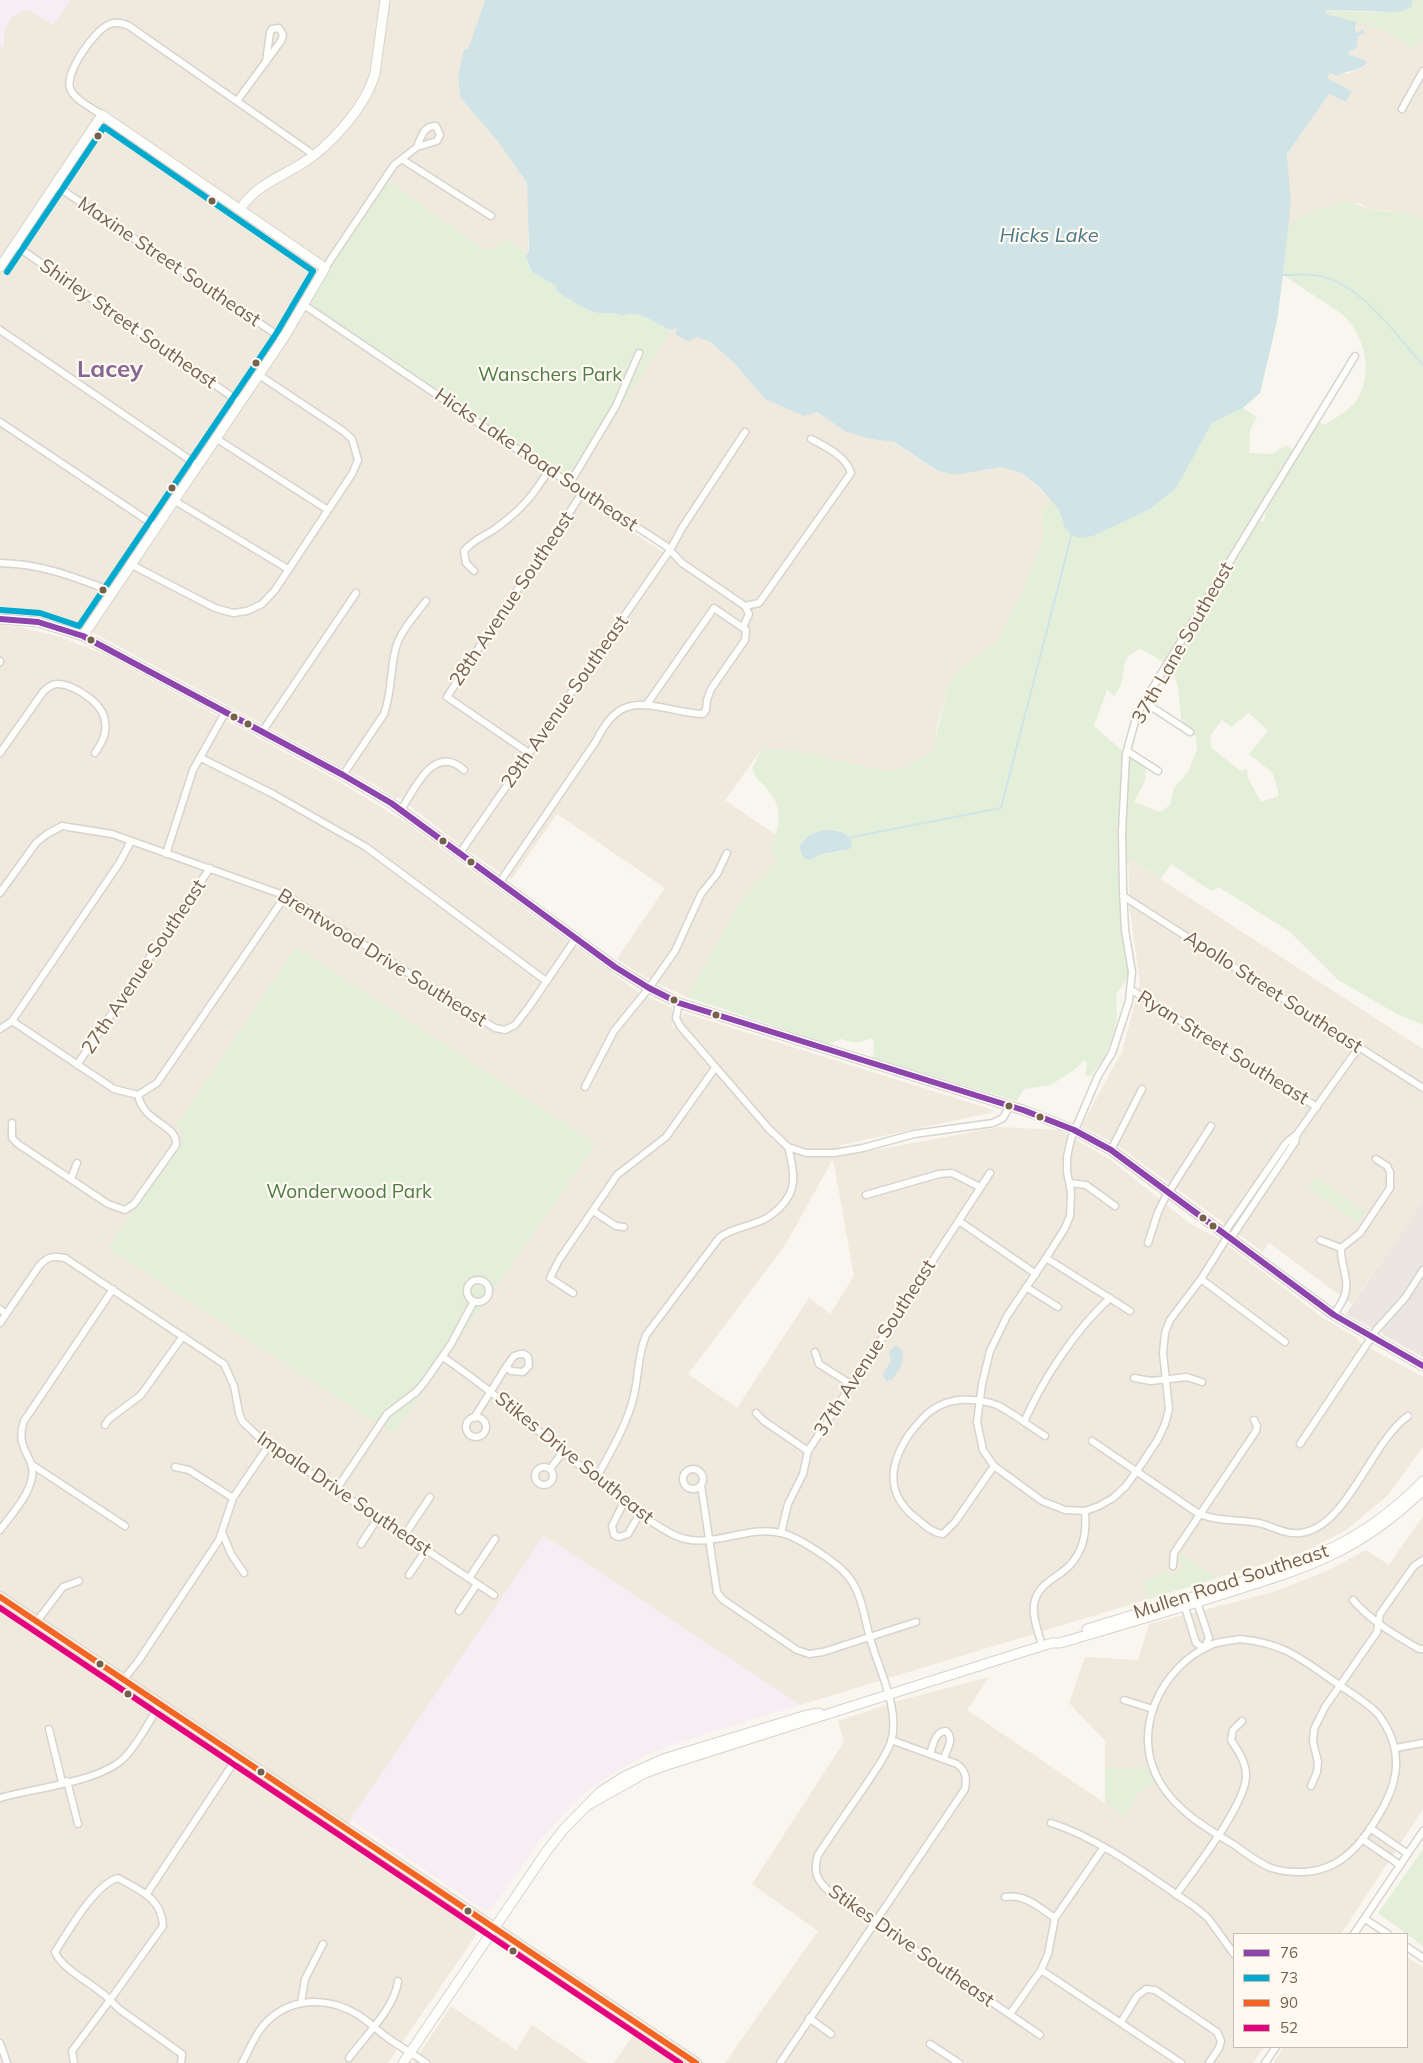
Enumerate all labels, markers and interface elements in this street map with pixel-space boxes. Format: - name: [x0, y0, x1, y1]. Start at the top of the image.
- unlabelled marker: [93, 131, 103, 141]
- street label: Maxine Street Southeast: [73, 192, 265, 332]
- unlabelled marker: [207, 196, 217, 206]
- water label: Hicks Lake: [999, 224, 1099, 248]
- street label: Shirley Street Southeast: [35, 254, 221, 394]
- district label: Lacey: [77, 356, 143, 384]
- unlabelled marker: [251, 358, 261, 368]
- park label: Wanschers Park: [478, 364, 622, 386]
- street label: Hicks Lake Road Southeast: [430, 384, 642, 536]
- unlabelled marker: [167, 483, 177, 493]
- street label: 28th Avenue Southeast: [445, 507, 579, 691]
- street label: 37th Lane Southeast: [1127, 558, 1239, 728]
- unlabelled marker: [98, 585, 108, 595]
- street label: 29th Avenue Southeast: [497, 611, 633, 793]
- unlabelled marker: [86, 635, 96, 645]
- unlabelled marker: [229, 712, 239, 722]
- unlabelled marker: [243, 719, 253, 729]
- unlabelled marker: [438, 836, 448, 846]
- unlabelled marker: [466, 857, 476, 867]
- street label: 27th Avenue Southeast: [77, 875, 211, 1059]
- street label: Brentwood Drive Southeast: [273, 884, 491, 1032]
- street label: Apollo Street Southeast: [1180, 926, 1366, 1058]
- street label: Ryan Street Southeast: [1133, 986, 1313, 1110]
- unlabelled marker: [669, 995, 679, 1005]
- unlabelled marker: [711, 1010, 721, 1020]
- unlabelled marker: [1004, 1101, 1014, 1111]
- unlabelled marker: [1035, 1112, 1045, 1122]
- park label: Wonderwood Park: [266, 1181, 432, 1203]
- unlabelled marker: [1198, 1213, 1208, 1223]
- unlabelled marker: [1208, 1221, 1218, 1231]
- street label: 37th Avenue Southeast: [809, 1255, 941, 1441]
- street label: Stikes Drive Southeast: [490, 1387, 658, 1529]
- street label: Impala Drive Southeast: [253, 1427, 435, 1561]
- street label: Mullen Road Southeast: [1131, 1540, 1331, 1624]
- unlabelled marker: [95, 1659, 105, 1669]
- unlabelled marker: [123, 1689, 133, 1699]
- unlabelled marker: [256, 1767, 266, 1777]
- street label: Stikes Drive Southeast: [824, 1880, 998, 2012]
- unlabelled marker: [463, 1906, 473, 1916]
- legend: [1233, 1933, 1408, 2048]
- text: 76: [1280, 1943, 1298, 1962]
- unlabelled marker: [508, 1946, 518, 1956]
- text: 73: [1280, 1968, 1298, 1987]
- text: 90: [1280, 1993, 1298, 2012]
- text: 52: [1280, 2018, 1298, 2037]

